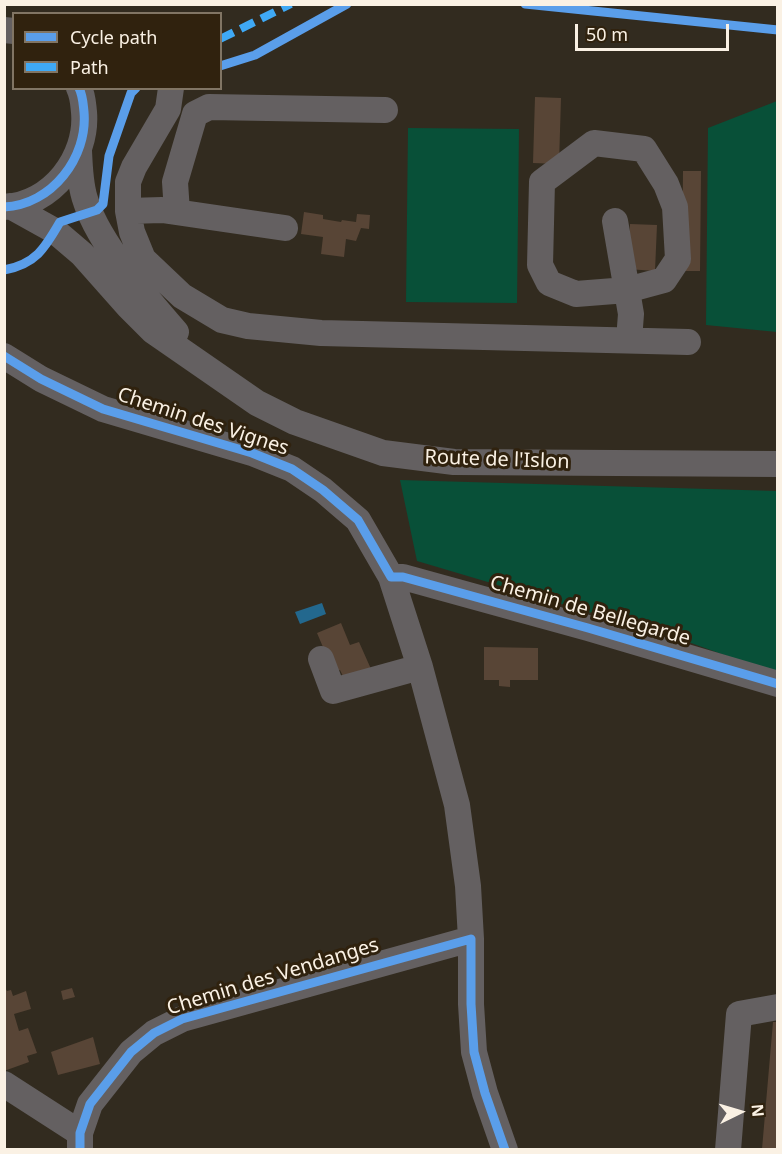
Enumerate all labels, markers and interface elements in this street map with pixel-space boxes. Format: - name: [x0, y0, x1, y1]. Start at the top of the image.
- legend: [12, 12, 222, 90]
- scale bar: [578, 12, 732, 50]
- text: 50 m: [586, 22, 628, 46]
- text: Cycle path: [70, 25, 157, 49]
- text: Path: [70, 55, 109, 79]
- street label: Chemin des Vignes: [114, 383, 292, 461]
- street label: Route de l'Islon: [424, 445, 570, 475]
- street label: Chemin de Bellegarde: [487, 571, 693, 651]
- street label: Chemin des Vendanges: [164, 933, 382, 1021]
- north arrow: [710, 1082, 770, 1142]
- text: N: [746, 1103, 769, 1118]

